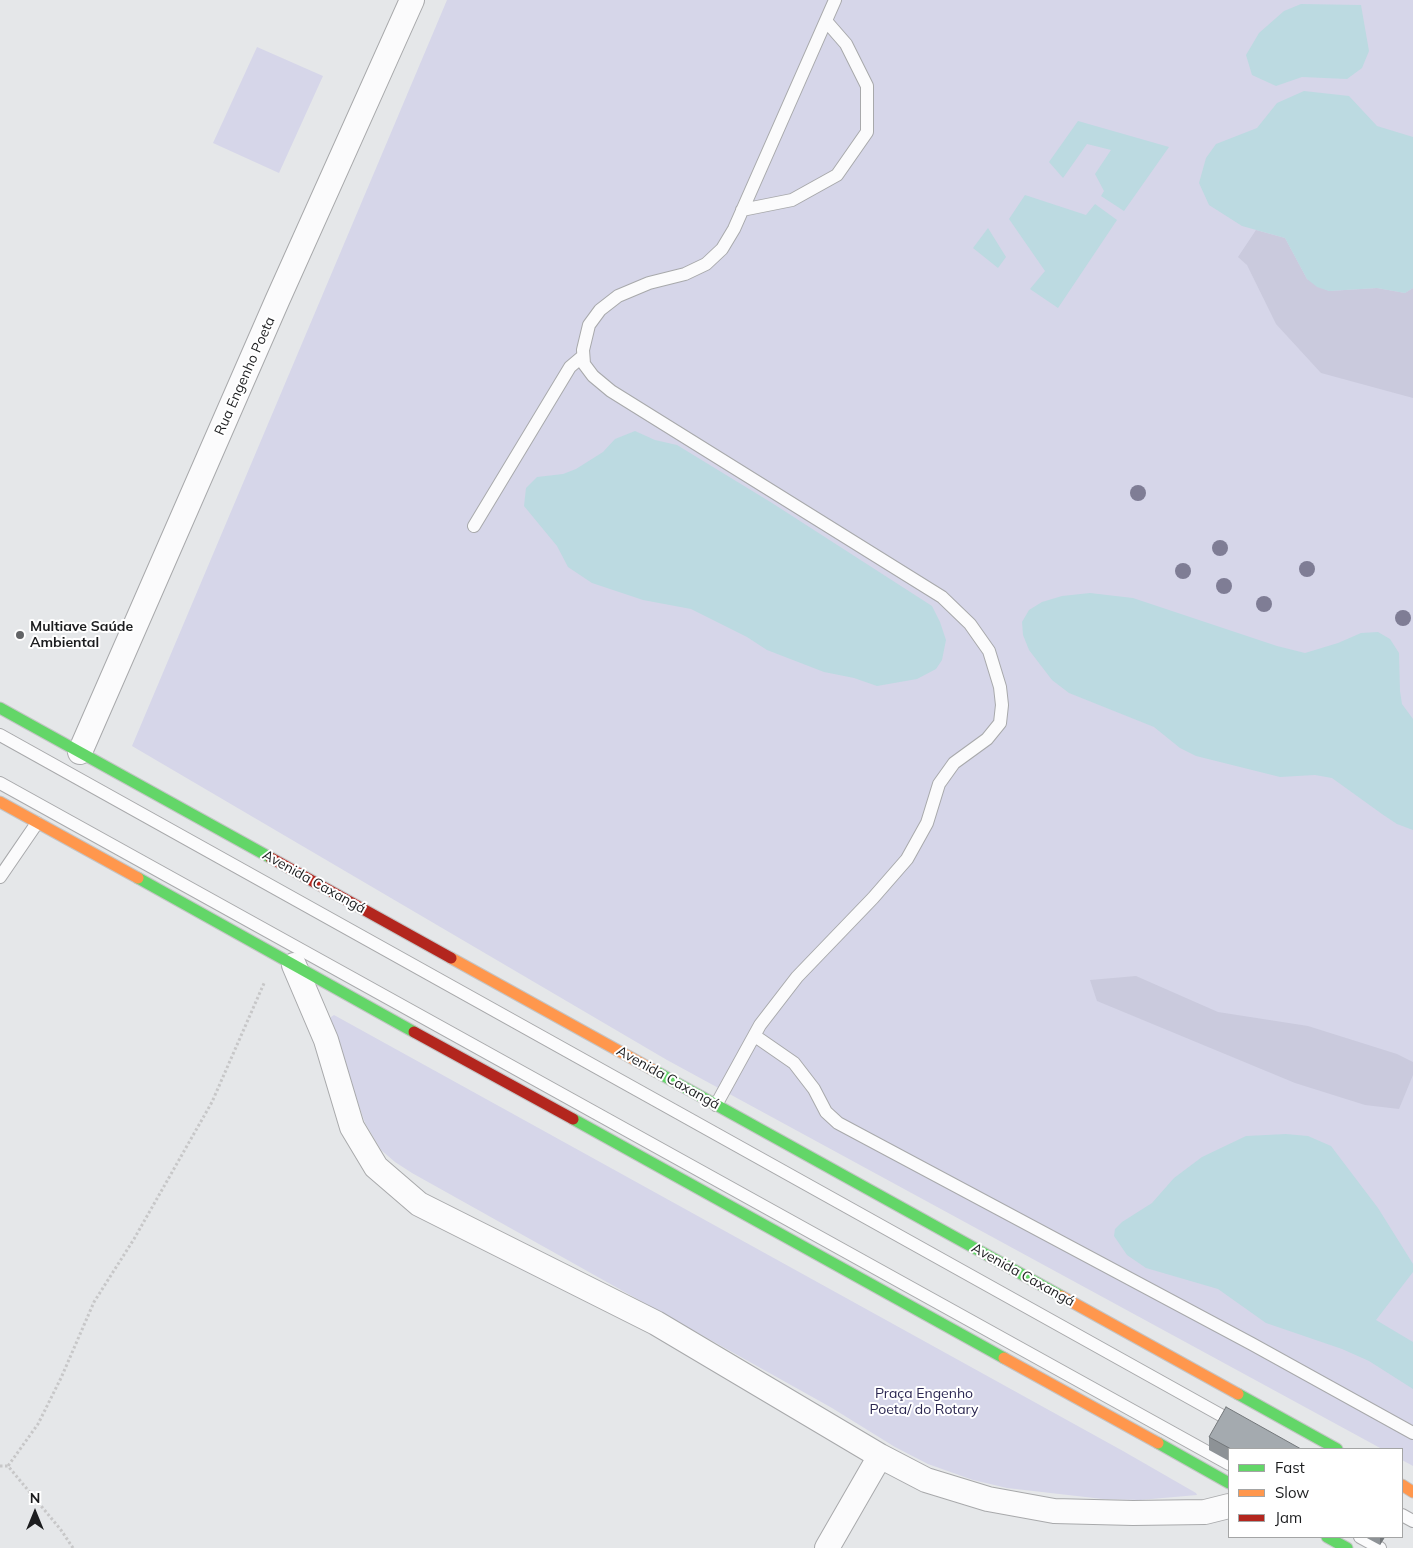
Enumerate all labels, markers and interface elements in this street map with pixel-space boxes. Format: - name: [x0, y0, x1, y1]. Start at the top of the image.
- street label: Rua Engenho Poeta: [211, 314, 279, 438]
- place label: Multiave Saúde Ambiental: [30, 619, 133, 652]
- marker: Multiave Saúde Ambiental: [14, 629, 26, 641]
- street label: Avenida Caxangá: [259, 847, 369, 917]
- street label: Avenida Caxangá: [613, 1043, 723, 1113]
- street label: Avenida Caxangá: [968, 1240, 1078, 1310]
- park label: Praça Engenho Poeta/ do Rotary: [869, 1386, 979, 1418]
- legend: [1228, 1448, 1403, 1538]
- text: Fast: [1275, 1458, 1305, 1477]
- text: Slow: [1275, 1483, 1309, 1502]
- north arrow: [10, 1488, 60, 1538]
- text: N: [30, 1489, 40, 1507]
- text: Jam: [1275, 1508, 1302, 1527]

